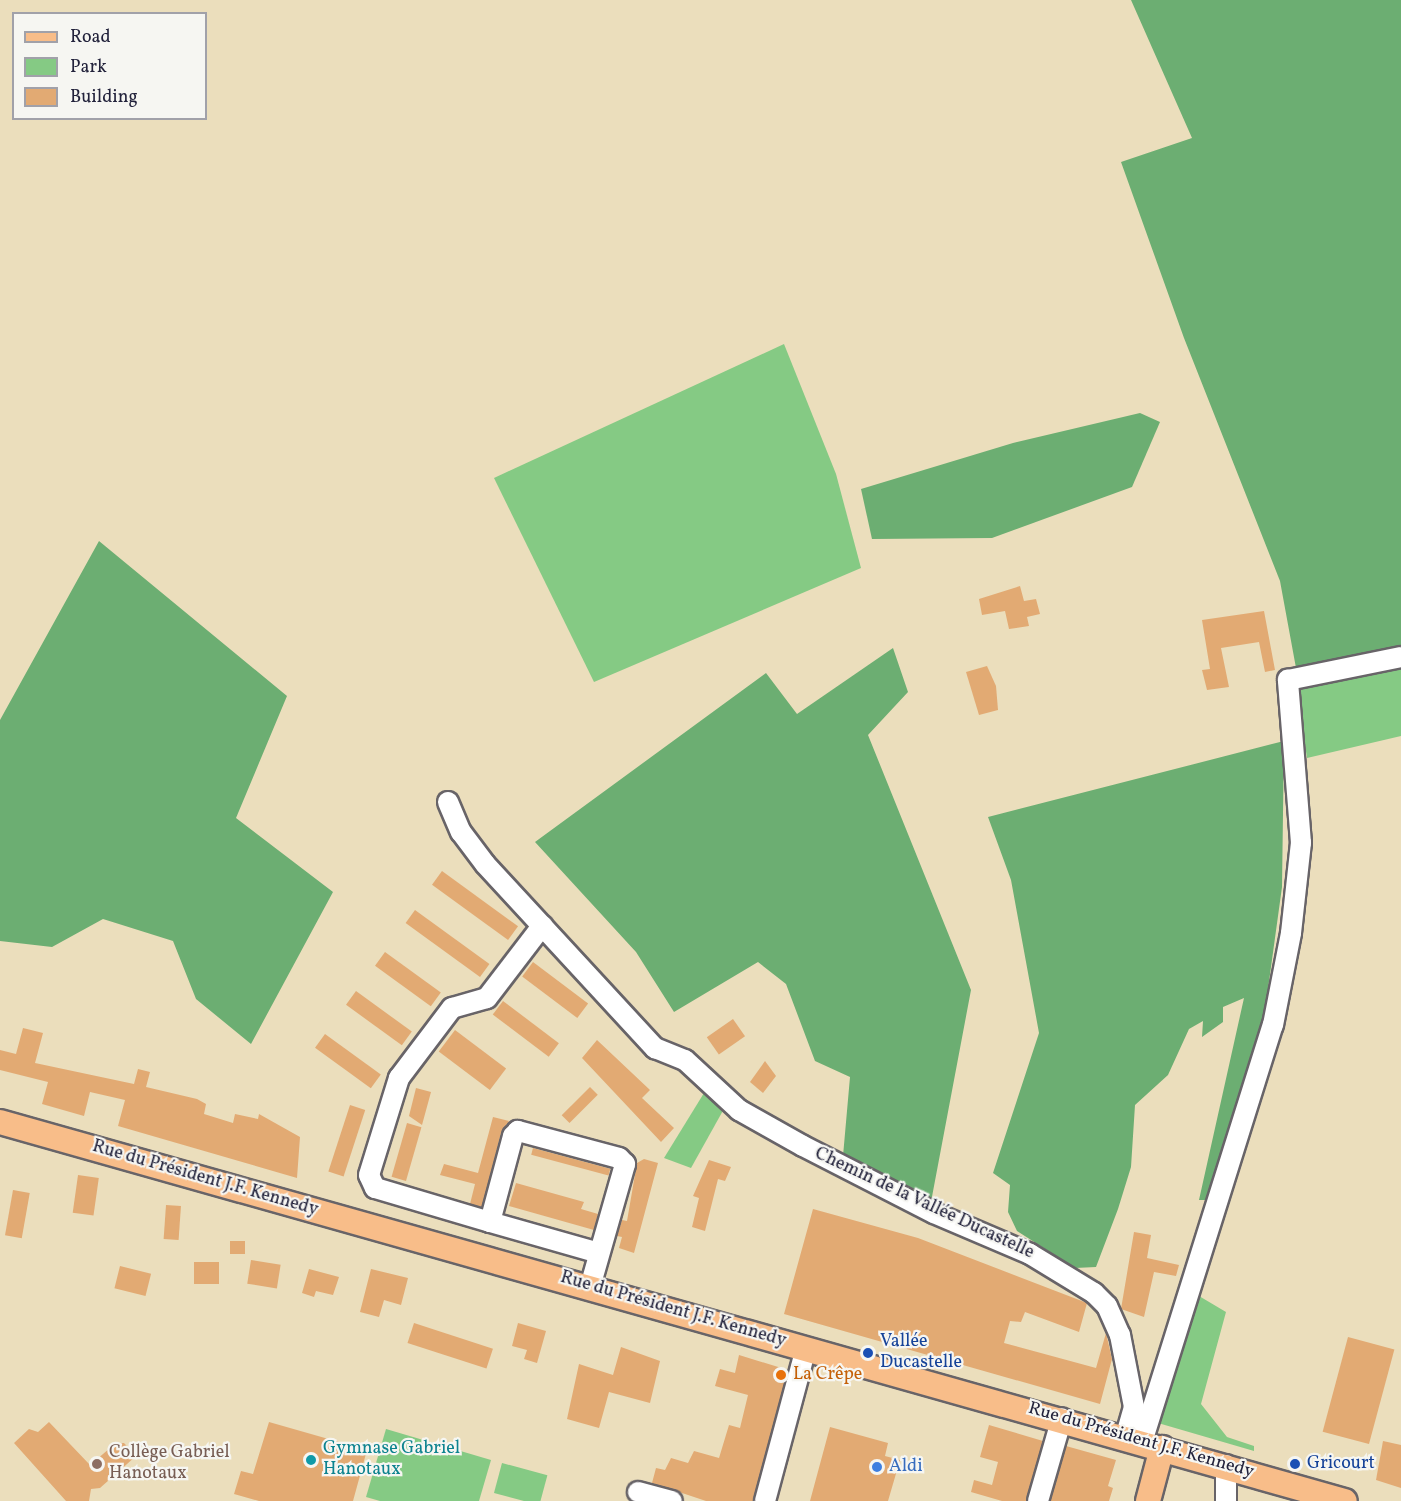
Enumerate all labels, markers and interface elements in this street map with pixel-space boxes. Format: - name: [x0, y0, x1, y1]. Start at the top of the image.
- legend: [12, 12, 207, 120]
- text: Road: [70, 25, 111, 50]
- text: Park: [70, 55, 107, 80]
- text: Building: [70, 85, 138, 110]
- street label: Rue du Président J.F. Kennedy: [90, 1136, 320, 1222]
- street label: Chemin de la Vallée Ducastelle: [811, 1143, 1037, 1265]
- street label: Rue du Président J.F. Kennedy: [558, 1267, 788, 1353]
- place label: Vallée Ducastelle: [880, 1332, 962, 1374]
- marker: Vallée Ducastelle: [861, 1346, 875, 1360]
- place label: La Crêpe: [793, 1364, 862, 1386]
- marker: La Crêpe: [774, 1368, 788, 1382]
- street label: Rue du Président J.F. Kennedy: [1026, 1398, 1256, 1484]
- place label: Gymnase Gabriel Hanotaux: [323, 1439, 460, 1482]
- place label: Collège Gabriel Hanotaux: [109, 1443, 230, 1486]
- marker: Gymnase Gabriel Hanotaux: [304, 1453, 318, 1467]
- place label: Gricourt: [1307, 1453, 1375, 1475]
- place label: Aldi: [889, 1456, 923, 1478]
- marker: Collège Gabriel Hanotaux: [90, 1457, 104, 1471]
- marker: Gricourt: [1288, 1457, 1302, 1471]
- marker: Aldi: [870, 1460, 884, 1474]

